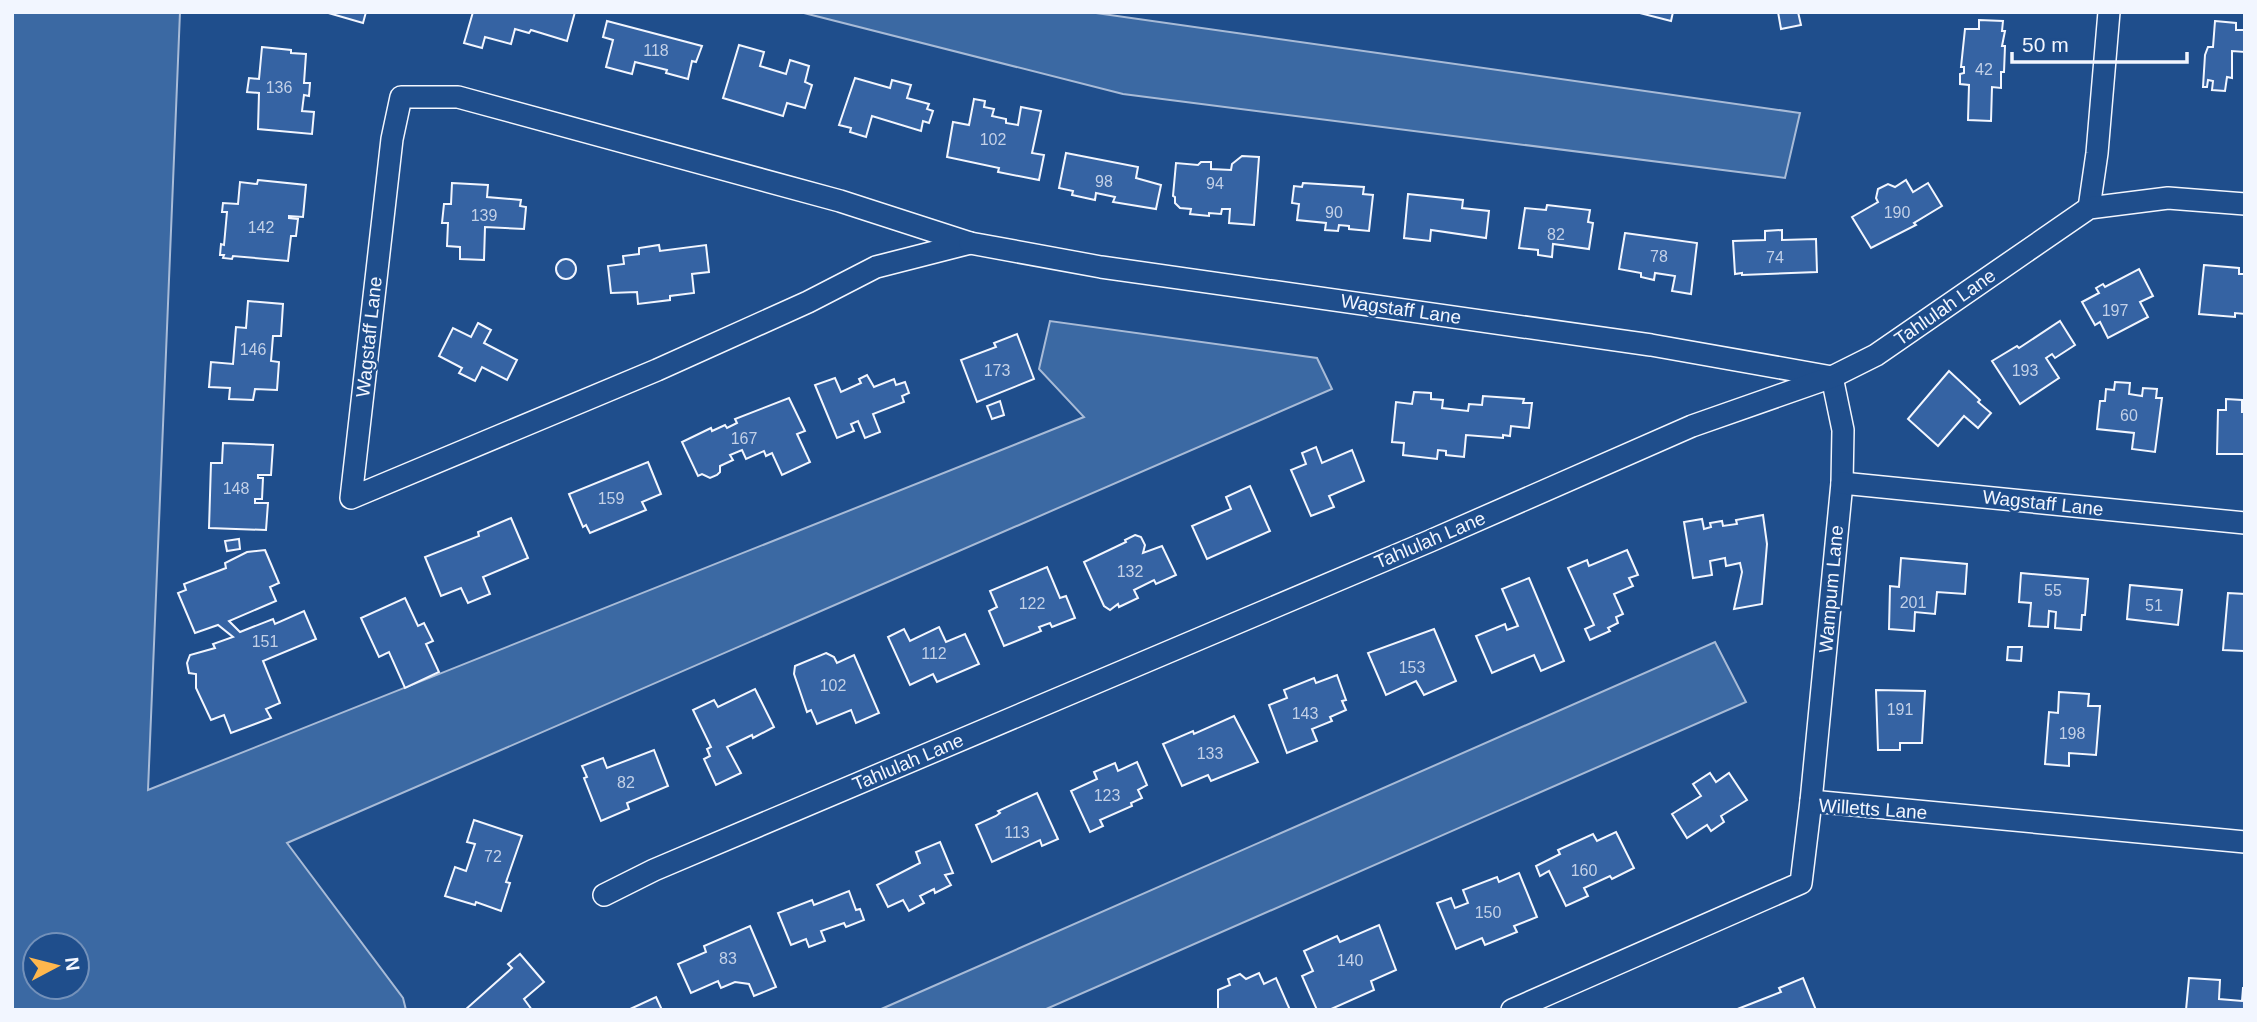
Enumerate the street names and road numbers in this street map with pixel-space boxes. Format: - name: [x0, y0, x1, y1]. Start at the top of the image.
- street label: Tahlulah Lane: [1891, 264, 1999, 350]
- street label: Wagstaff Lane: [352, 276, 386, 398]
- street label: Wagstaff Lane: [1339, 290, 1463, 328]
- street label: Wagstaff Lane: [1982, 486, 2104, 520]
- street label: Tahlulah Lane: [1371, 507, 1489, 573]
- street label: Wampum Lane: [1815, 524, 1847, 654]
- street label: Tahlulah Lane: [849, 729, 967, 795]
- street label: Willetts Lane: [1818, 795, 1928, 823]

